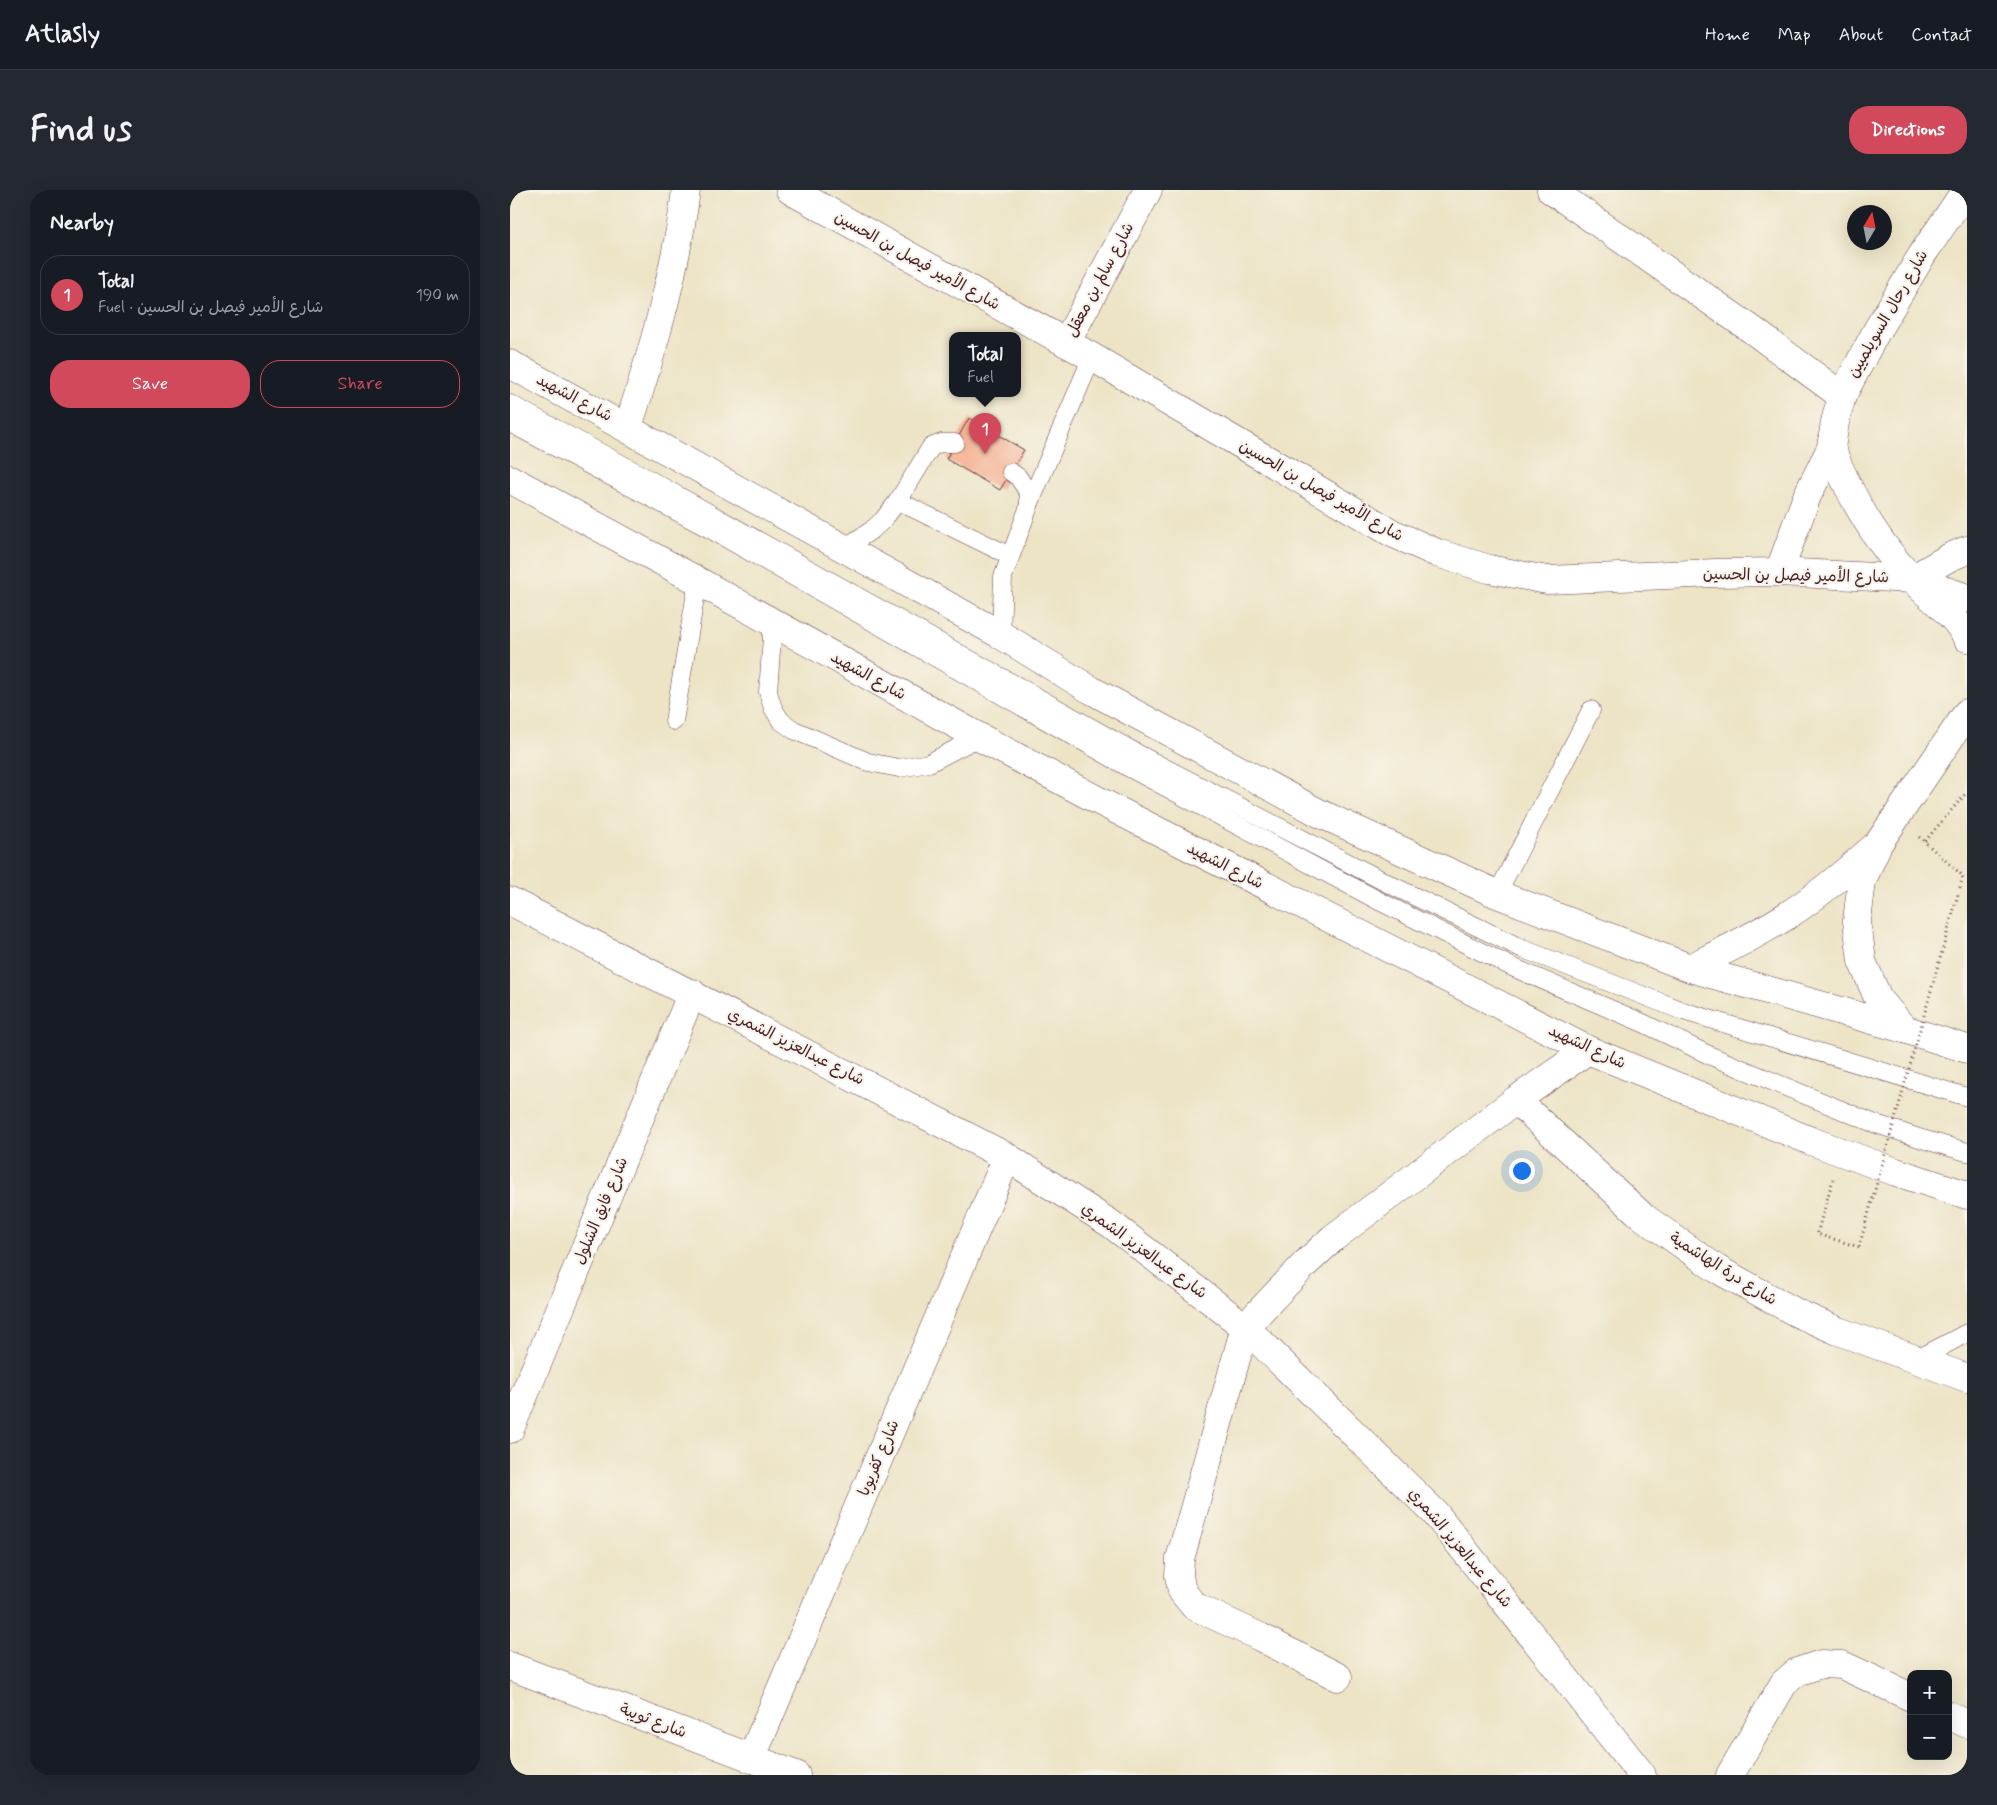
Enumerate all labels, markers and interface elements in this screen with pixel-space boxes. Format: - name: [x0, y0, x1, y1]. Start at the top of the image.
- text: Atlasly: [25, 19, 100, 50]
- text: Home: [1705, 23, 1750, 47]
- text: Map: [1778, 23, 1811, 47]
- text: About: [1839, 23, 1883, 47]
- text: Contact: [1911, 23, 1972, 47]
- button: Directions: [1849, 106, 1967, 154]
- text: Find us: [30, 107, 132, 153]
- north arrow: [1847, 205, 1892, 250]
- street label: شارع الأمير فيصل بن الحسين: [830, 206, 1004, 315]
- text: Nearby: [50, 209, 114, 237]
- street label: شارع سالم بن معقل: [1061, 219, 1140, 341]
- street label: شارع رحال السويلميين: [1843, 246, 1933, 382]
- text: Total: [98, 269, 134, 294]
- text: 1: [63, 285, 71, 306]
- text: 190 m: [416, 285, 459, 306]
- text: Fuel · شارع الأمير فيصل بن الحسين: [98, 297, 323, 318]
- popup: [949, 332, 1021, 397]
- text: Total: [967, 342, 1003, 367]
- button: Save: [50, 360, 250, 408]
- button: Share: [260, 360, 460, 408]
- text: Fuel: [967, 367, 994, 388]
- street label: شارع الشهيد: [532, 369, 616, 427]
- pin: 1: [969, 413, 1001, 454]
- street label: شارع الأمير فيصل بن الحسين: [1235, 434, 1407, 547]
- street label: شارع الأمير فيصل بن الحسين: [1703, 563, 1889, 588]
- street label: شارع الشهيد: [827, 647, 909, 705]
- street label: شارع الشهيد: [1183, 838, 1267, 894]
- street label: شارع عبدالعزيز الشمري: [724, 1003, 868, 1091]
- street label: شارع الشهيد: [1545, 1020, 1629, 1074]
- street label: شارع فايق الشلول: [569, 1154, 633, 1268]
- your location: [1509, 1158, 1535, 1184]
- street label: شارع عبدالعزيز الشمري: [1077, 1198, 1211, 1304]
- street label: شارع درة الهاشمية: [1665, 1228, 1781, 1310]
- street label: شارع كفريوبا: [854, 1417, 904, 1499]
- street label: شارع عبدالعزيز الشمري: [1404, 1484, 1516, 1612]
- map controls: [1907, 1670, 1952, 1760]
- button: +: [1907, 1670, 1952, 1715]
- street label: شارع ثويبة: [617, 1699, 689, 1743]
- button: −: [1907, 1715, 1952, 1760]

